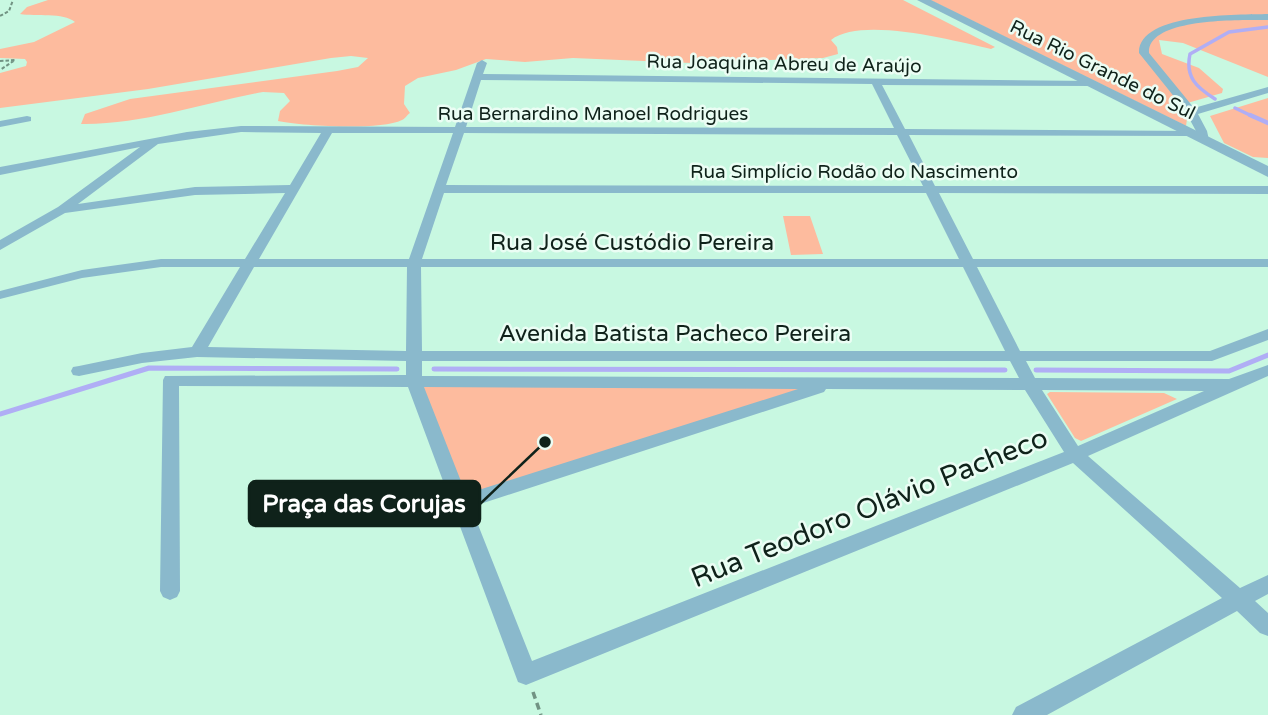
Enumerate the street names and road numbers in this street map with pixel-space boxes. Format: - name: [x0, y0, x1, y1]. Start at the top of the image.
- street label: Rua Rio Grande do Sul: [1006, 15, 1199, 124]
- street label: Rua Joaquina Abreu de Araújo: [646, 51, 922, 77]
- street label: Rua Bernardino Manoel Rodrigues: [438, 103, 748, 125]
- street label: Rua Simplício Rodão do Nascimento: [690, 161, 1018, 183]
- street label: Rua José Custódio Pereira: [490, 229, 774, 257]
- street label: Avenida Batista Pacheco Pereira: [499, 320, 851, 348]
- street label: Rua Teodoro Olávio Pacheco: [686, 421, 1053, 595]

